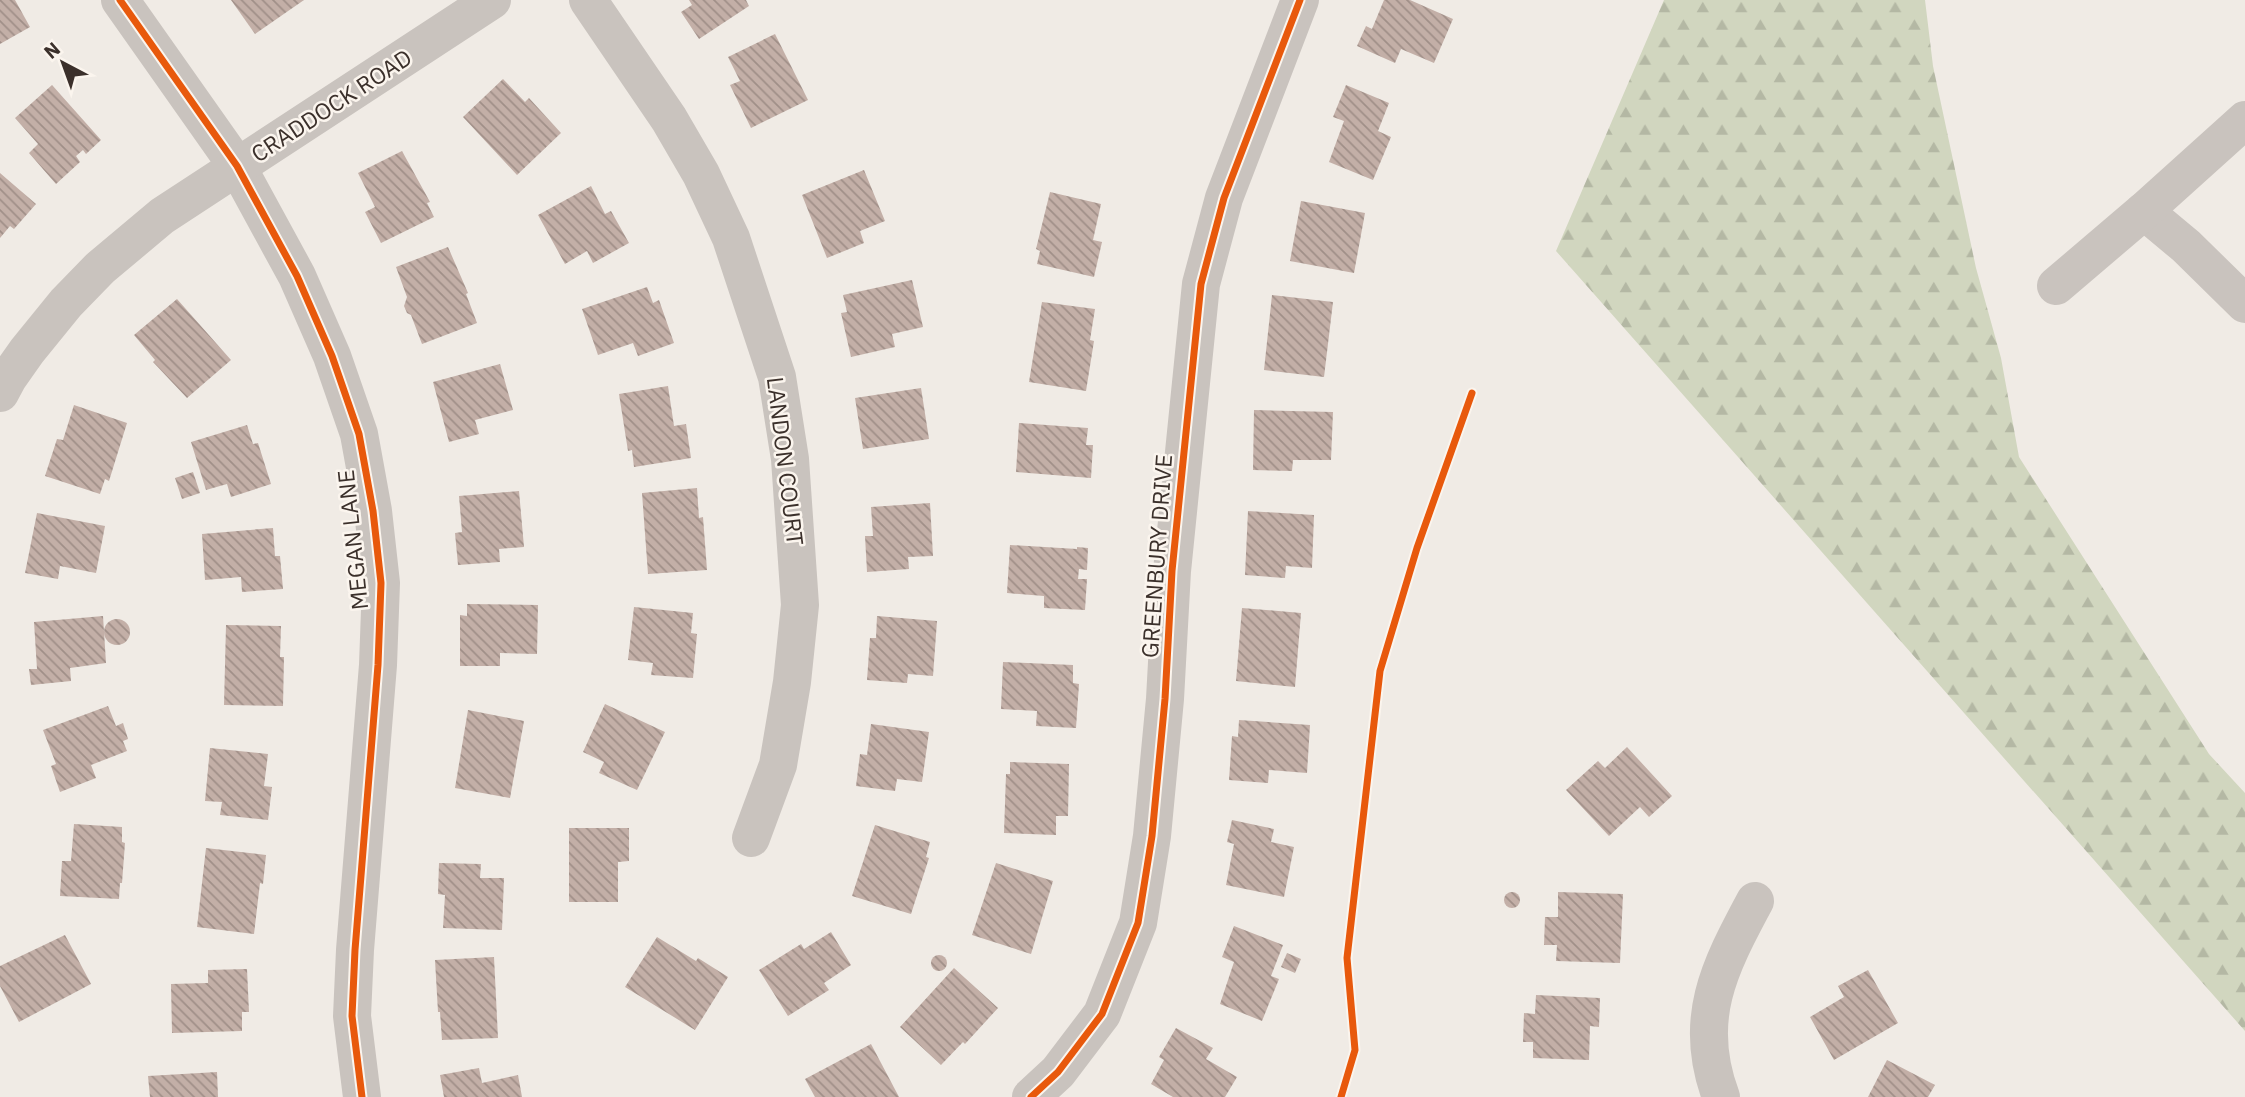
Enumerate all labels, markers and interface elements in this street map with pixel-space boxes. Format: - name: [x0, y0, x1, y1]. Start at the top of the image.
- north arrow: [28, 28, 98, 98]
- text: N: [39, 37, 65, 64]
- street label: CRADDOCK ROAD: [245, 42, 417, 168]
- street label: LANDON COURT: [761, 375, 811, 547]
- street label: GREENBURY DRIVE: [1134, 453, 1178, 659]
- street label: MEGAN LANE: [330, 468, 374, 612]

